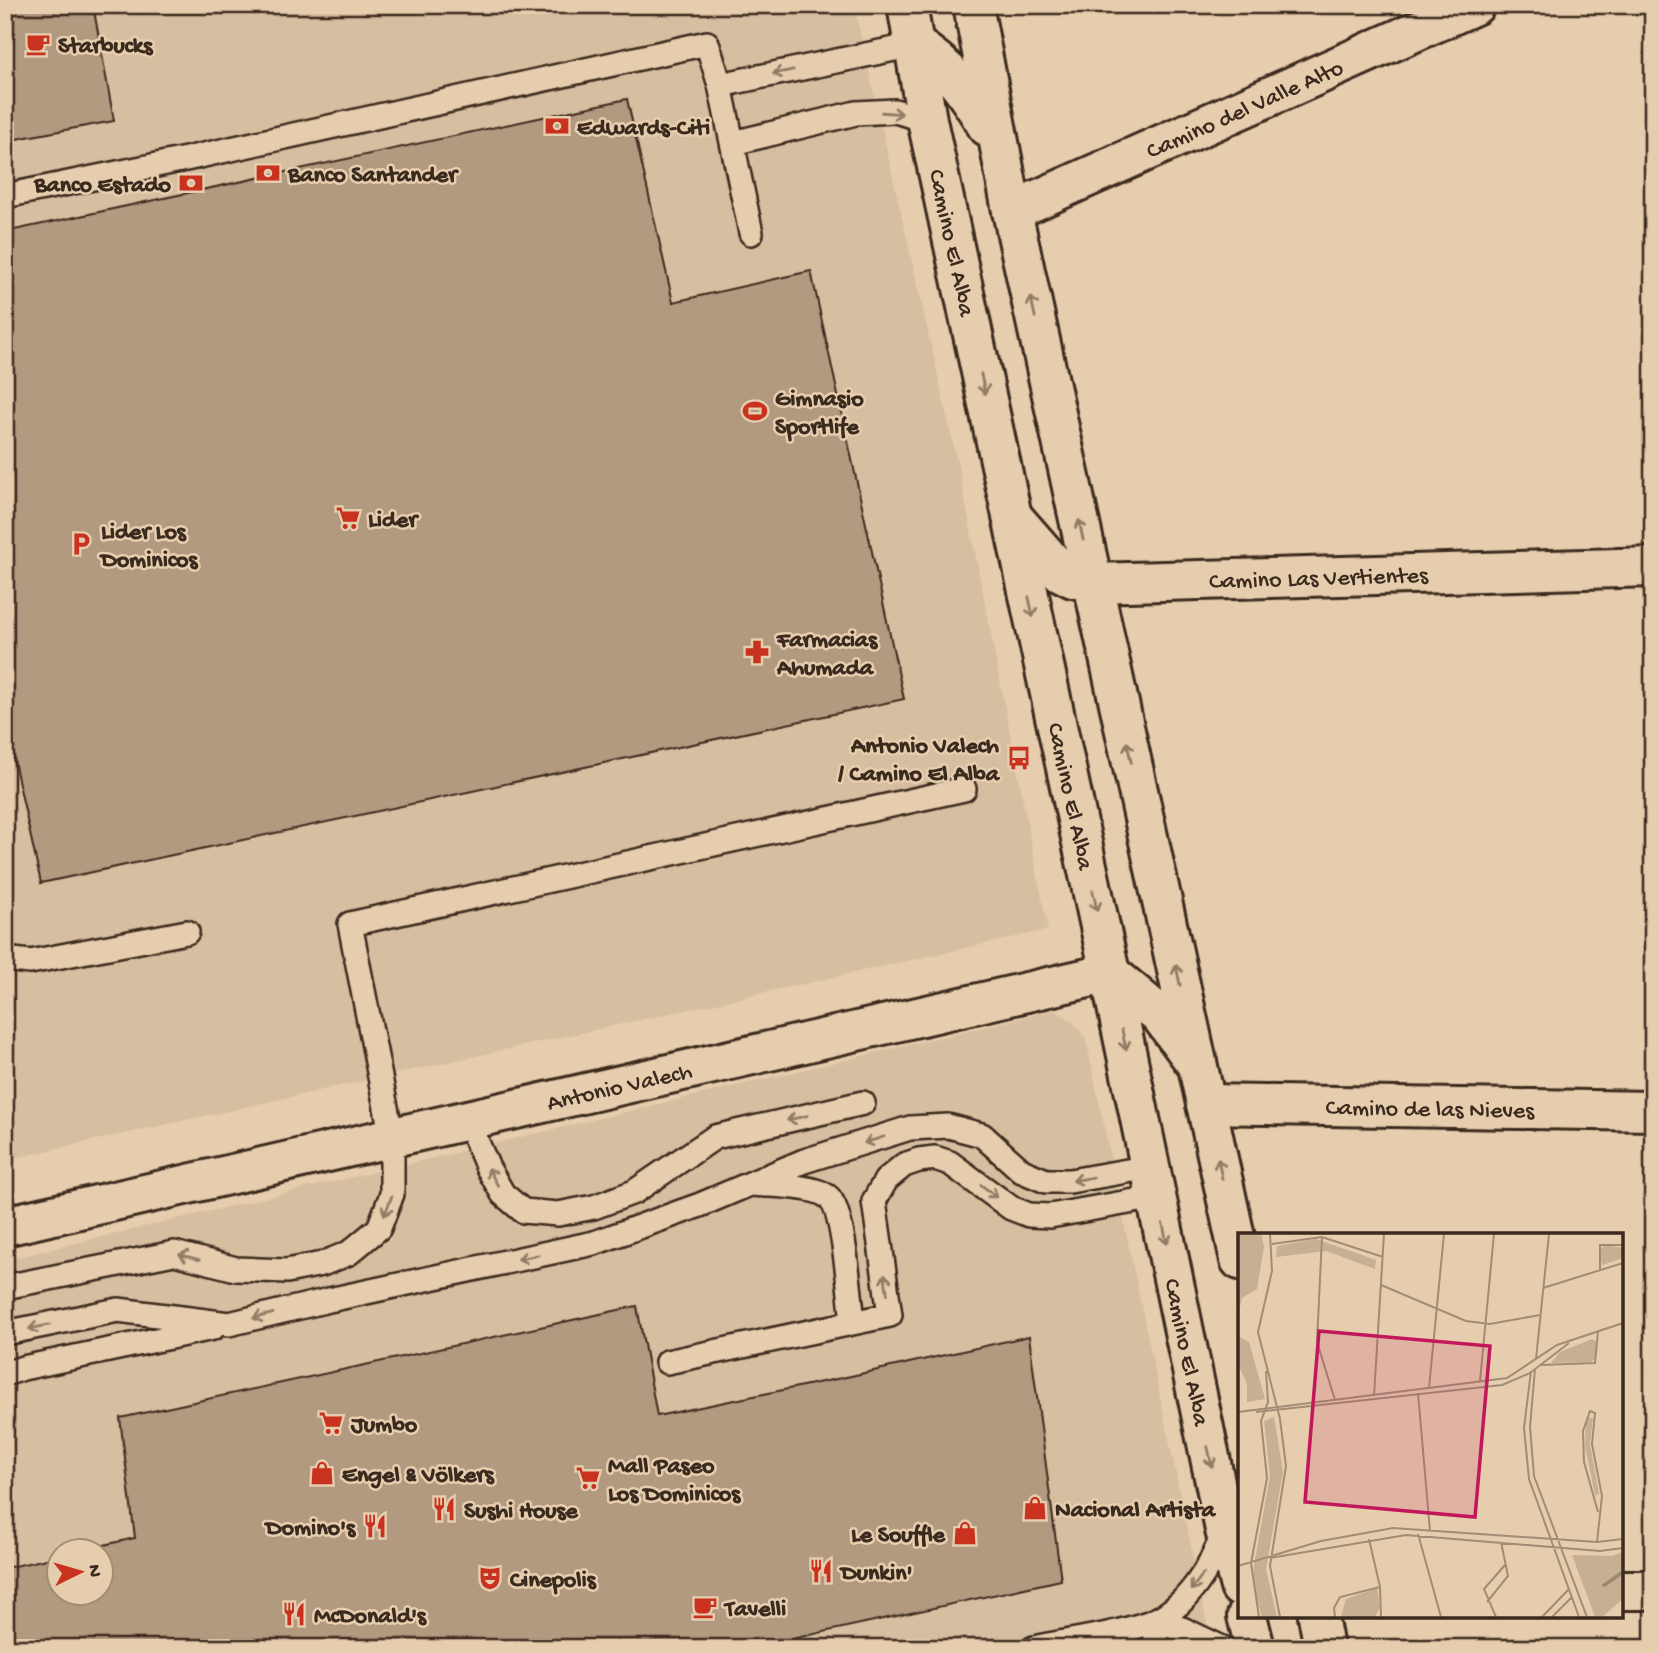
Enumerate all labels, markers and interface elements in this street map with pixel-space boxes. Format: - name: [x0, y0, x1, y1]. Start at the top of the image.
- cafe icon: Starbucks: [24, 30, 52, 58]
- place label: Starbucks: [58, 33, 154, 62]
- street label: Camino del Valle Alto: [1142, 54, 1349, 167]
- one-way arrow: [772, 66, 795, 80]
- one-way arrow: [880, 107, 903, 120]
- bank icon: Edwards-Citi: [543, 112, 571, 140]
- place label: Edwards-Citi: [577, 115, 710, 144]
- bank icon: Banco Santander: [254, 159, 282, 187]
- place label: Banco Santander: [287, 162, 459, 191]
- street label: Camino El Alba: [920, 167, 980, 320]
- bank icon: Banco Estado: [177, 169, 205, 197]
- place label: Banco Estado: [33, 172, 172, 201]
- one-way arrow: [1026, 297, 1039, 319]
- one-way arrow: [977, 372, 991, 395]
- place label: Gimnasio Sportlife: [775, 386, 864, 443]
- sports icon: Gimnasio Sportlife: [741, 397, 769, 425]
- supermarket icon: Lider: [334, 504, 362, 532]
- place label: Lider: [368, 507, 419, 536]
- place label: Lider Los Dominicos: [99, 519, 199, 576]
- one-way arrow: [1074, 519, 1088, 542]
- parking icon: Lider Los Dominicos: [67, 530, 95, 558]
- street label: Camino Las Vertientes: [1209, 562, 1430, 598]
- one-way arrow: [1025, 595, 1039, 618]
- place label: Farmacias Ahumada: [776, 627, 878, 684]
- pharmacy icon: Farmacias Ahumada: [743, 638, 771, 666]
- street label: Camino El Alba: [1039, 720, 1099, 873]
- place label: Antonio Valech / Camino El Alba: [838, 733, 1001, 790]
- one-way arrow: [1122, 741, 1136, 764]
- bus stop icon: Antonio Valech / Camino El Alba: [1005, 744, 1033, 772]
- one-way arrow: [1088, 889, 1102, 912]
- one-way arrow: [1170, 964, 1183, 986]
- one-way arrow: [1118, 1028, 1131, 1051]
- street label: Antonio Valech: [545, 1058, 695, 1119]
- street label: Camino de las Nieves: [1325, 1095, 1536, 1127]
- one-way arrow: [786, 1112, 809, 1125]
- one-way arrow: [863, 1134, 885, 1147]
- one-way arrow: [1212, 1158, 1226, 1181]
- one-way arrow: [486, 1167, 500, 1188]
- one-way arrow: [1072, 1173, 1094, 1186]
- one-way arrow: [980, 1184, 998, 1199]
- one-way arrow: [380, 1194, 393, 1216]
- one-way arrow: [1158, 1222, 1172, 1245]
- inset map: [1238, 1233, 1623, 1618]
- one-way arrow: [178, 1249, 200, 1262]
- one-way arrow: [517, 1251, 540, 1265]
- one-way arrow: [879, 1273, 892, 1296]
- street label: Camino El Alba: [1155, 1276, 1214, 1429]
- one-way arrow: [252, 1310, 275, 1323]
- one-way arrow: [28, 1320, 51, 1334]
- supermarket icon: Jumbo: [317, 1409, 345, 1437]
- place label: Jumbo: [350, 1412, 418, 1441]
- one-way arrow: [1204, 1445, 1218, 1468]
- place label: Mall Paseo Los Dominicos: [608, 1453, 741, 1510]
- shop icon: Engel & Völkers: [308, 1459, 336, 1487]
- place label: Engel & Völkers: [342, 1462, 495, 1491]
- supermarket icon: Mall Paseo Los Dominicos: [574, 1464, 602, 1492]
- shop icon: Nacional Artista: [1021, 1494, 1049, 1522]
- restaurant icon: Sushi House: [430, 1495, 458, 1523]
- place label: Nacional Artista: [1055, 1497, 1217, 1526]
- place label: Sushi House: [464, 1498, 579, 1527]
- restaurant icon: Domino's: [361, 1512, 389, 1540]
- place label: Domino's: [264, 1515, 356, 1544]
- shop icon: Le Souffle: [951, 1519, 979, 1547]
- place label: Le Souffle: [851, 1522, 947, 1551]
- north arrow: [46, 1538, 116, 1608]
- restaurant icon: Dunkin': [807, 1557, 835, 1585]
- place label: Dunkin': [839, 1560, 913, 1589]
- text: N: [81, 1564, 105, 1578]
- theatre icon: Cinepolis: [476, 1564, 504, 1592]
- place label: Cinepolis: [510, 1567, 597, 1596]
- one-way arrow: [1190, 1573, 1205, 1591]
- cafe icon: Tavelli: [691, 1593, 719, 1621]
- place label: Tavelli: [723, 1596, 786, 1625]
- restaurant icon: McDonald's: [280, 1600, 308, 1628]
- place label: McDonald's: [314, 1603, 427, 1632]

